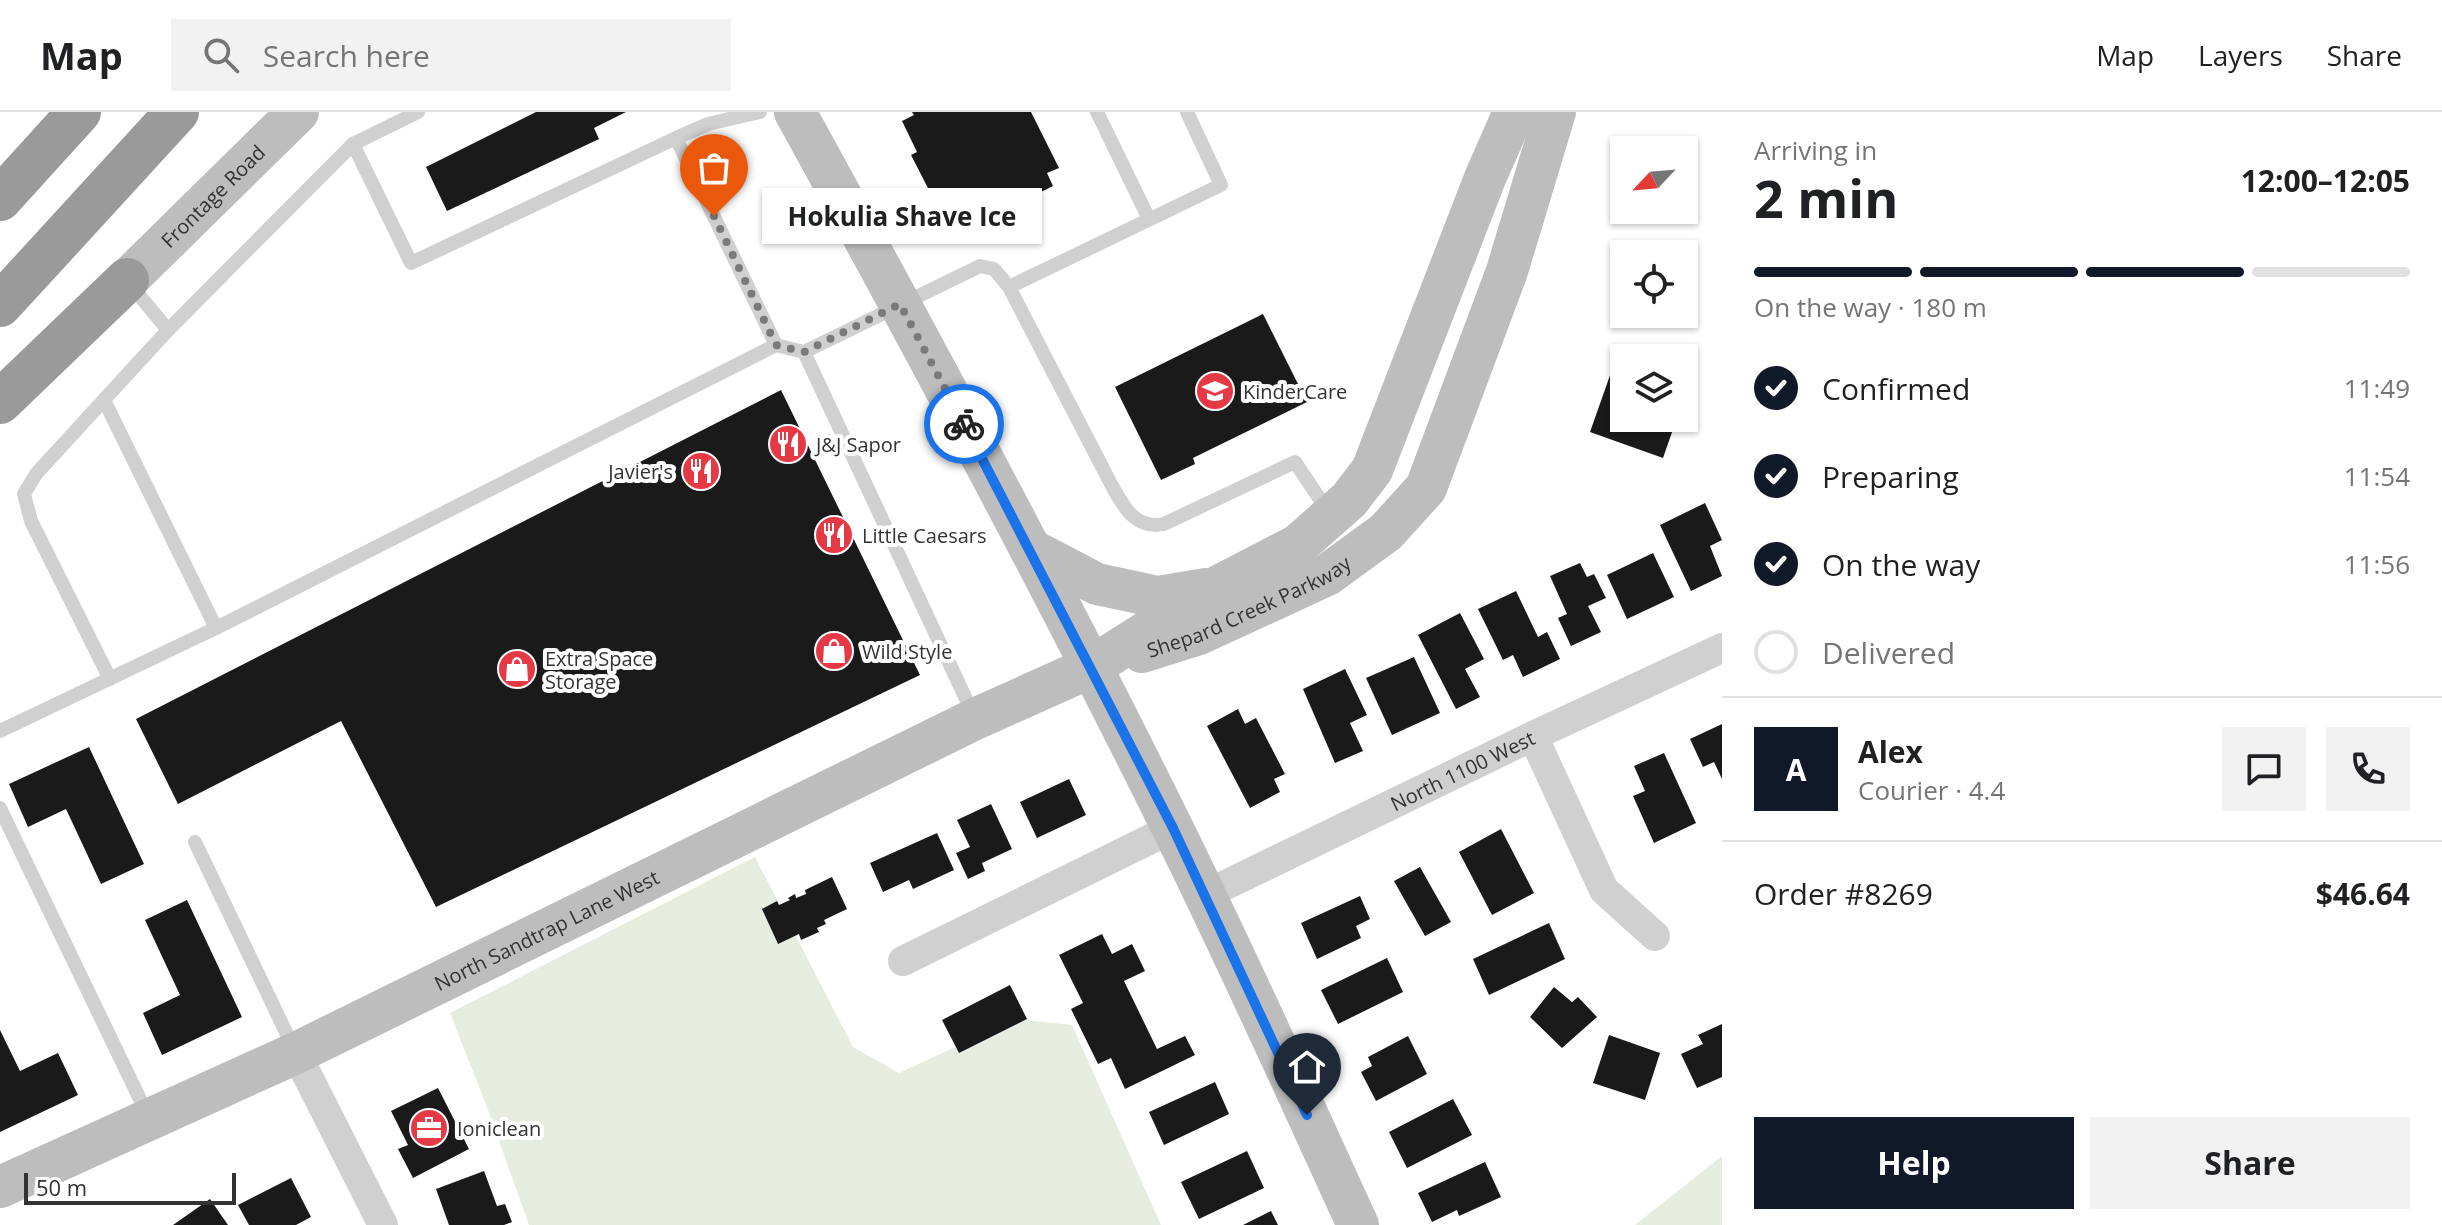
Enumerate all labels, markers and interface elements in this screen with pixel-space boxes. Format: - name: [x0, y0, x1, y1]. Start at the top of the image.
- search box: [171, 19, 731, 91]
- text: Map: [40, 29, 123, 81]
- icon: search: [199, 33, 243, 77]
- text: Search here: [263, 35, 430, 76]
- text: Map: [2096, 36, 2154, 74]
- text: Layers: [2198, 36, 2283, 74]
- text: Share: [2327, 36, 2402, 74]
- text: Arriving in: [1754, 132, 1877, 168]
- pin: [680, 134, 748, 216]
- north arrow: [1610, 136, 1698, 224]
- map controls: [1610, 136, 1698, 432]
- street label: Frontage Road: [155, 139, 271, 253]
- icon: bag: [692, 146, 736, 190]
- text: 12:00–12:05: [2241, 160, 2410, 201]
- text: 2 min: [1754, 162, 1898, 233]
- callout: Hokulia Shave Ice: [762, 188, 1042, 244]
- text: Hokulia Shave Ice: [788, 198, 1016, 234]
- button: locate: [1610, 240, 1698, 328]
- text: On the way · 180 m: [1754, 289, 1987, 325]
- button: layers: [1610, 344, 1698, 432]
- icon: check: [1754, 366, 1798, 410]
- text: Confirmed: [1822, 368, 1970, 409]
- school or university icon: KinderCare: [1194, 370, 1236, 412]
- text: 11:49: [2344, 370, 2410, 406]
- place label: KinderCare: [1243, 378, 1347, 405]
- courier: [924, 384, 1004, 464]
- icon: bike: [942, 402, 986, 446]
- restaurant icon: J&J Sapor: [767, 423, 809, 465]
- place label: J&J Sapor: [814, 431, 901, 458]
- restaurant icon: Javier's: [680, 450, 722, 492]
- icon: check: [1754, 454, 1798, 498]
- text: Preparing: [1822, 456, 1959, 497]
- place label: Javier's: [606, 458, 673, 485]
- text: 11:54: [2344, 458, 2410, 494]
- restaurant icon: Little Caesars: [813, 514, 855, 556]
- place label: Little Caesars: [862, 522, 987, 549]
- icon: check: [1754, 542, 1798, 586]
- text: On the way: [1822, 544, 1980, 585]
- text: 11:56: [2344, 546, 2410, 582]
- street label: Shepard Creek Parkway: [1143, 548, 1357, 663]
- shop icon: Wild Style: [813, 630, 855, 672]
- text: Delivered: [1822, 632, 1955, 673]
- place label: Wild Style: [862, 638, 952, 665]
- place label: Extra Space Storage: [545, 645, 653, 695]
- shop icon: Extra Space Storage: [496, 648, 538, 690]
- street label: North 1100 West: [1386, 724, 1539, 817]
- button: chat: [2222, 727, 2306, 811]
- button: phone: [2326, 727, 2410, 811]
- text: Alex: [1858, 731, 1923, 772]
- text: A: [1786, 749, 1806, 790]
- text: Courier · 4.4: [1858, 772, 2005, 808]
- street label: North Sandtrap Lane West: [430, 863, 663, 996]
- text: Order #8269: [1754, 873, 1933, 914]
- text: $46.64: [2316, 873, 2410, 914]
- pin: [1273, 1033, 1341, 1115]
- icon: home: [1285, 1045, 1329, 1089]
- office icon: Ioniclean: [408, 1107, 450, 1149]
- place label: Ioniclean: [457, 1115, 541, 1142]
- button: Help: [1754, 1117, 2074, 1209]
- button: Share: [2090, 1117, 2410, 1209]
- scale bar: [24, 1169, 236, 1205]
- text: 50 m: [36, 1172, 87, 1202]

